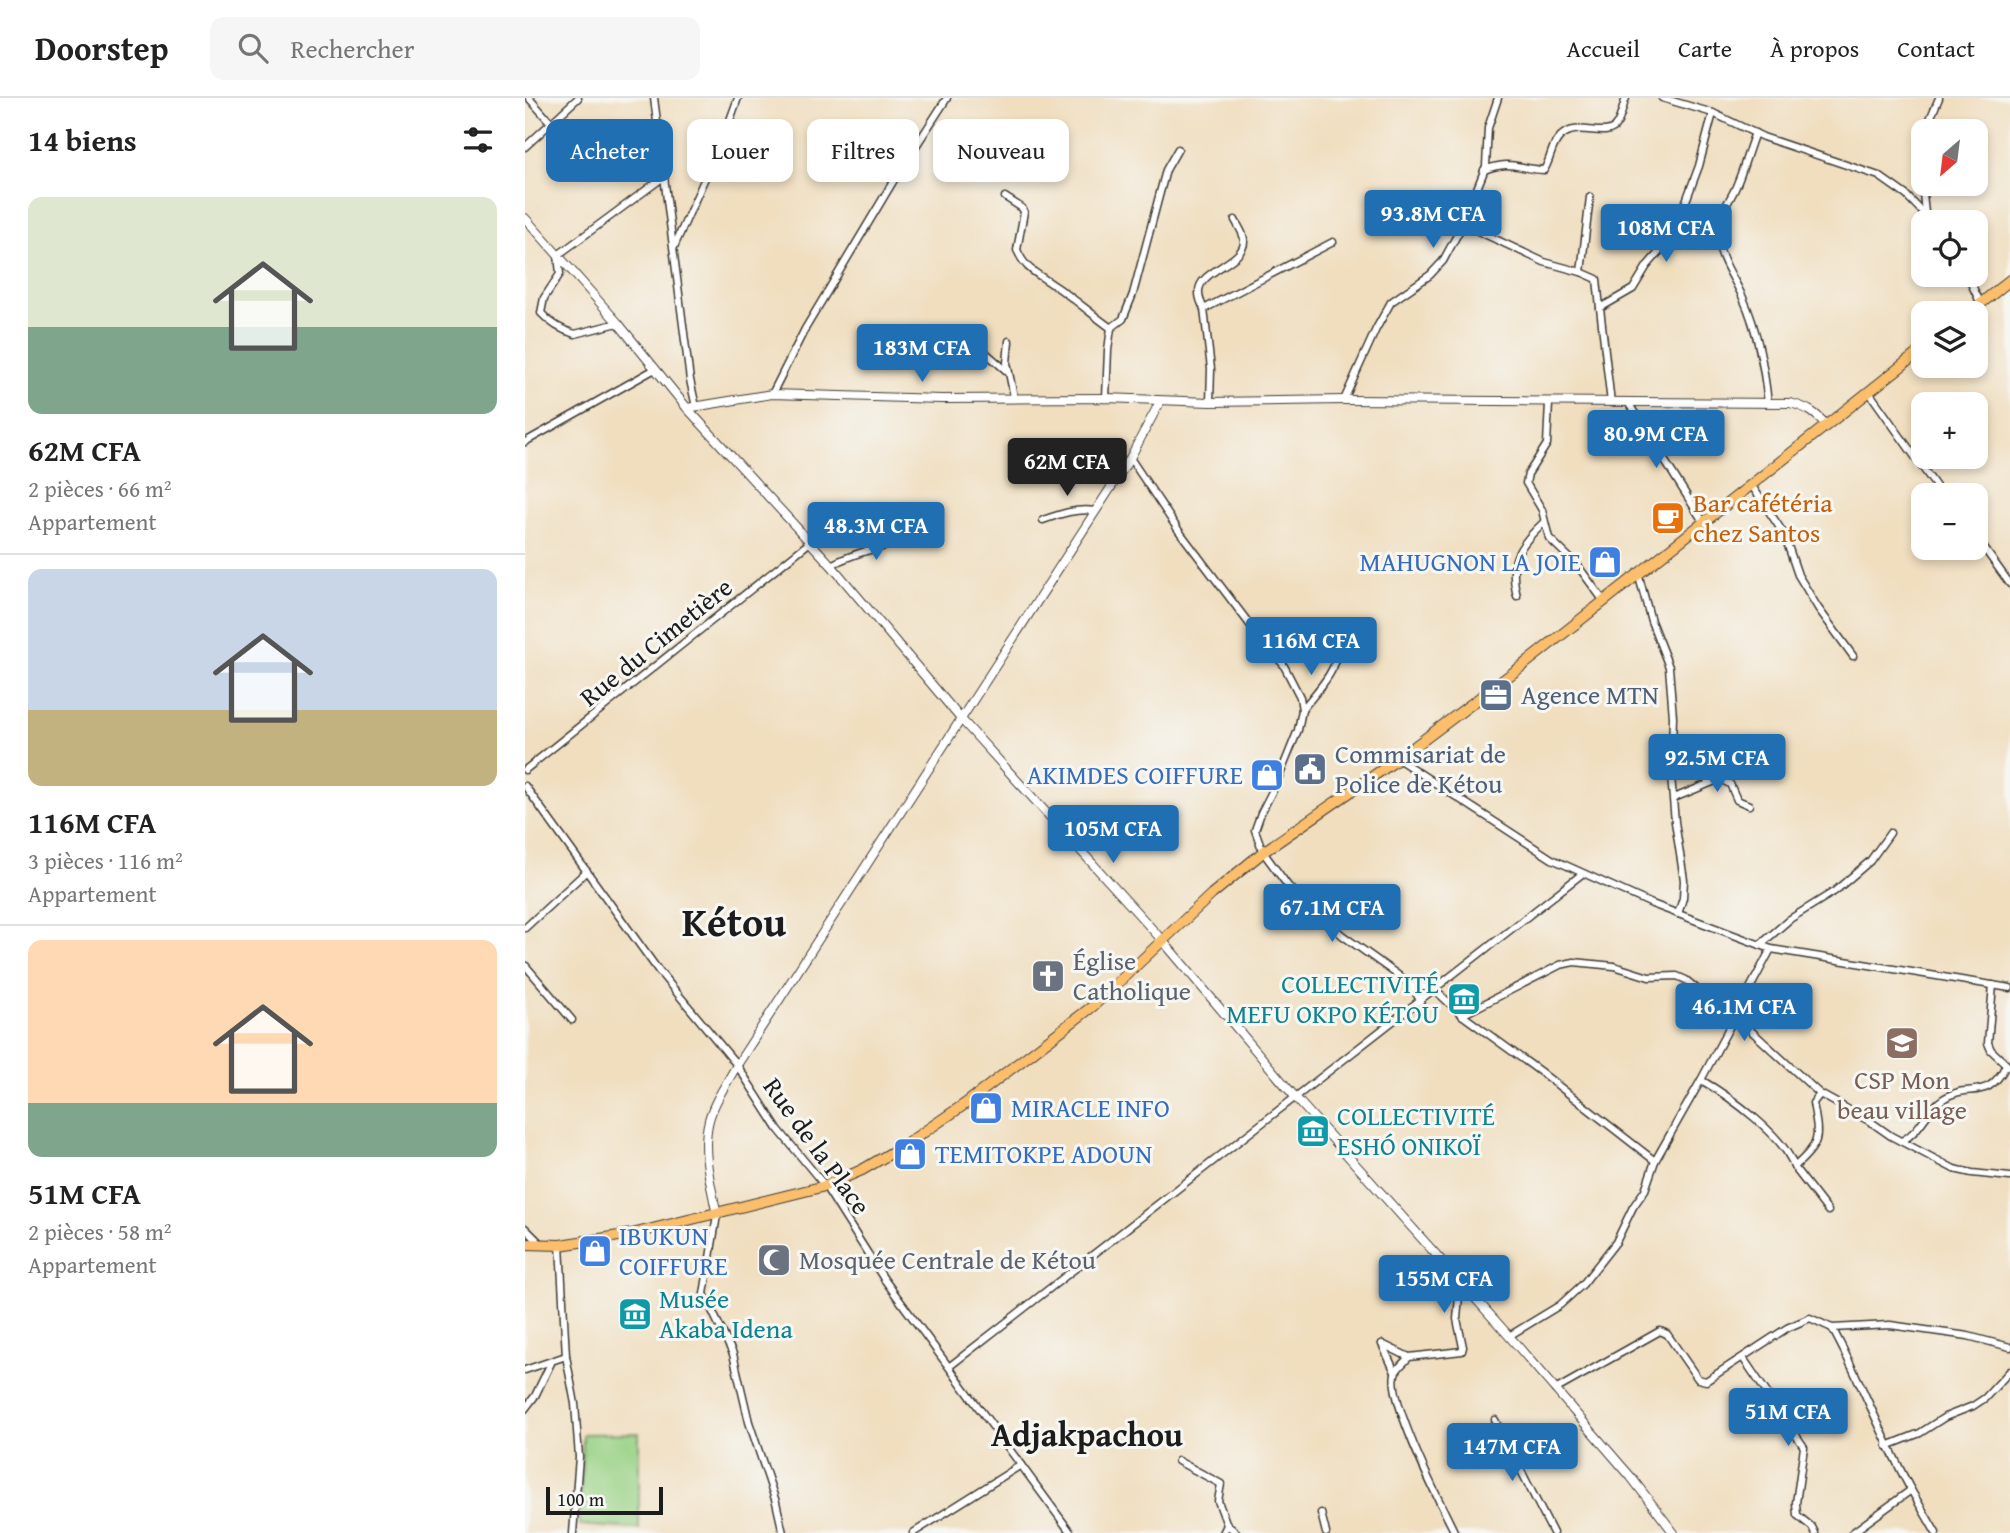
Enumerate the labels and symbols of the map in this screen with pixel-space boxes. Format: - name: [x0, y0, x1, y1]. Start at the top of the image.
- north arrow: [1911, 119, 1988, 196]
- pin: 93.8M CFA: [1353, 190, 1513, 250]
- pin: 108M CFA: [1594, 204, 1738, 264]
- pin: 183M CFA: [850, 324, 994, 384]
- pin: 80.9M CFA: [1576, 410, 1736, 470]
- pin: 62M CFA: [1002, 438, 1132, 498]
- place label: Bar cafétéria chez Santos: [1693, 483, 1833, 552]
- cafe icon: Bar cafétéria chez Santos: [1649, 499, 1687, 537]
- pin: 48.3M CFA: [796, 503, 956, 562]
- place label: MAHUGNON LA JOIE: [1359, 542, 1581, 581]
- shop icon: MAHUGNON LA JOIE: [1586, 543, 1624, 581]
- street label: Rue du Cimetière: [571, 568, 741, 716]
- pin: 116M CFA: [1239, 618, 1383, 677]
- place label: Agence MTN: [1521, 675, 1659, 714]
- office icon: Agence MTN: [1477, 676, 1515, 714]
- place label: Commisariat de Police de Kétou: [1335, 734, 1506, 803]
- pin: 92.5M CFA: [1637, 734, 1797, 794]
- public building icon: Commisariat de Police de Kétou: [1291, 750, 1329, 788]
- place label: AKIMDES COIFFURE: [1027, 755, 1243, 794]
- shop icon: AKIMDES COIFFURE: [1248, 756, 1286, 794]
- pin: 105M CFA: [1041, 806, 1185, 865]
- pin: 67.1M CFA: [1252, 884, 1412, 944]
- district label: Kétou: [682, 892, 786, 951]
- place label: Église Catholique: [1073, 941, 1191, 1010]
- church icon: Église Catholique: [1029, 957, 1067, 995]
- place label: COLLECTIVITÉ MEFU OKPO KÉTOU: [1226, 964, 1439, 1033]
- museum icon: COLLECTIVITÉ MEFU OKPO KÉTOU: [1445, 980, 1483, 1018]
- pin: 46.1M CFA: [1664, 984, 1824, 1043]
- school or university icon: CSP Mon beau village: [1883, 1024, 1921, 1062]
- place label: CSP Mon beau village: [1837, 1060, 1967, 1129]
- street label: Rue de la Place: [754, 1069, 881, 1222]
- place label: MIRACLE INFO: [1011, 1088, 1170, 1127]
- shop icon: MIRACLE INFO: [967, 1089, 1005, 1127]
- place label: COLLECTIVITÉ ESHÓ ONIKOÏ: [1337, 1096, 1495, 1165]
- museum icon: COLLECTIVITÉ ESHÓ ONIKOÏ: [1294, 1112, 1332, 1150]
- place label: TEMITOKPE ADOUN: [935, 1134, 1152, 1173]
- shop icon: TEMITOKPE ADOUN: [891, 1135, 929, 1173]
- place label: IBUKUN COIFFURE: [619, 1216, 728, 1285]
- shop icon: IBUKUN COIFFURE: [576, 1232, 614, 1270]
- place label: Mosquée Centrale de Kétou: [799, 1240, 1096, 1279]
- mosque icon: Mosquée Centrale de Kétou: [755, 1241, 793, 1279]
- pin: 155M CFA: [1372, 1256, 1516, 1315]
- place label: Musée Akaba Idena: [659, 1279, 793, 1348]
- museum icon: Musée Akaba Idena: [616, 1295, 654, 1333]
- pin: 51M CFA: [1723, 1388, 1853, 1448]
- district label: Adjakpachou: [991, 1410, 1183, 1458]
- pin: 147M CFA: [1440, 1424, 1584, 1483]
- scale bar: [546, 1484, 663, 1516]

